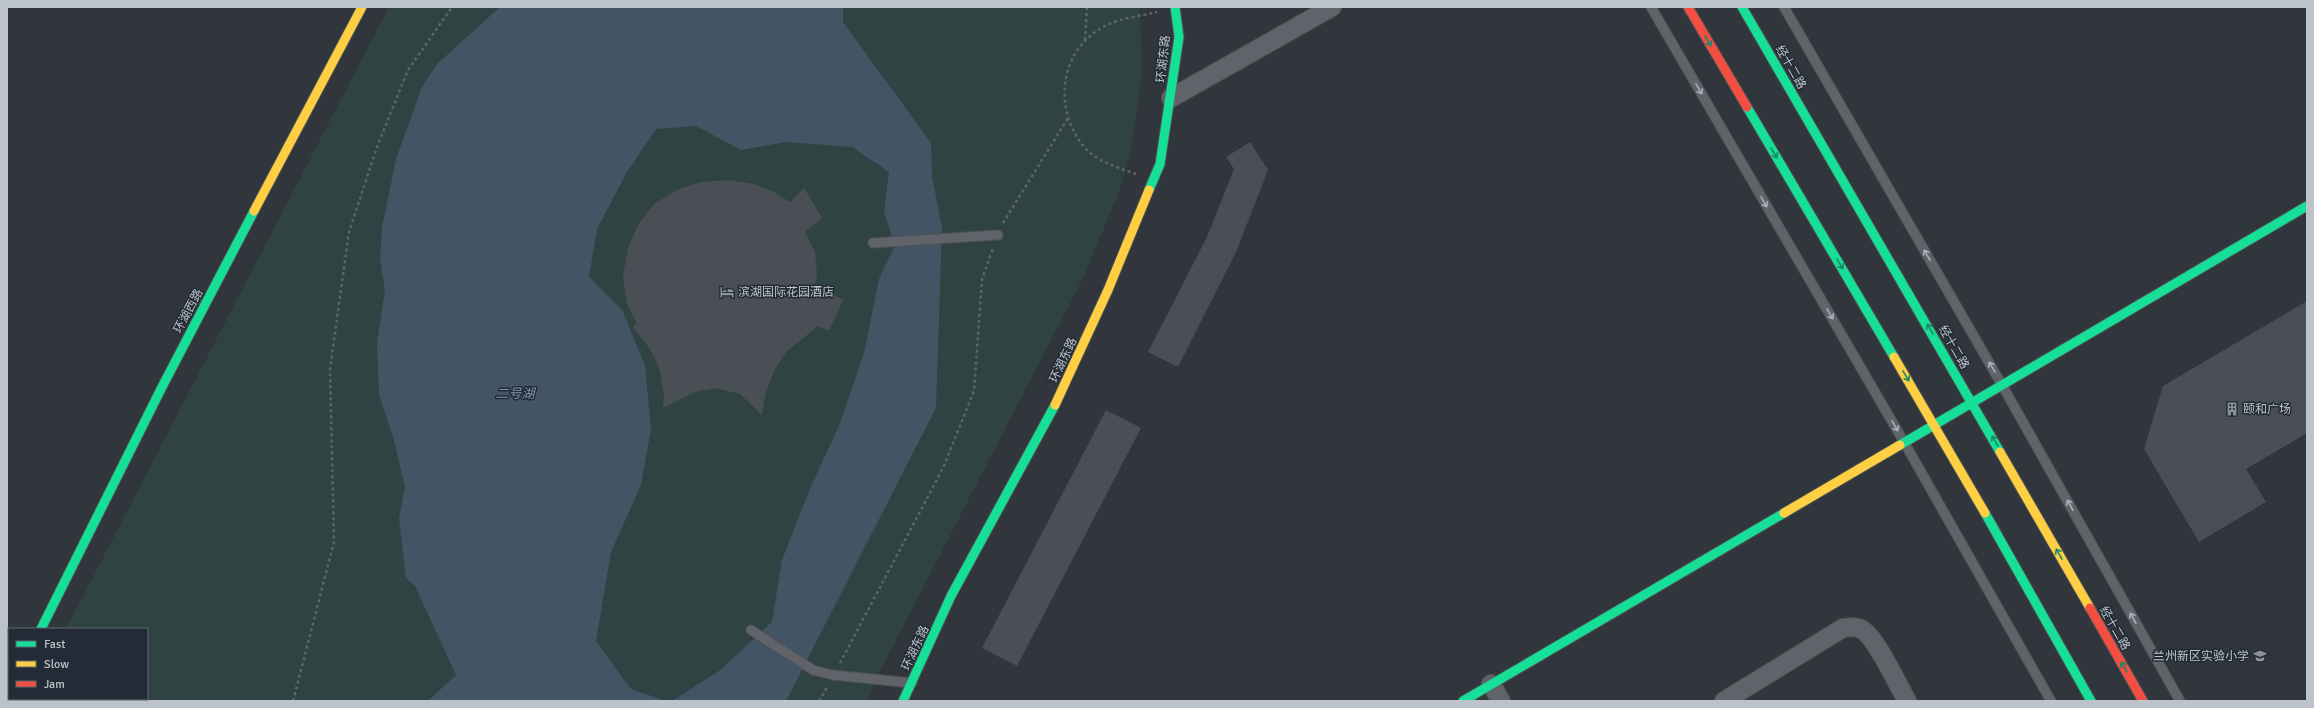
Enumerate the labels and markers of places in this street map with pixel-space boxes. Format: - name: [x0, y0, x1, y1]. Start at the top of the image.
- hotel icon: 滨湖国际花园酒店: [719, 284, 735, 300]
- place label: 滨湖国际花园酒店: [738, 285, 834, 300]
- building icon: 颐和广场: [2224, 401, 2240, 417]
- place label: 颐和广场: [2243, 402, 2291, 417]
- school or university icon: 兰州新区实验小学: [2252, 648, 2268, 664]
- place label: 兰州新区实验小学: [2153, 649, 2249, 664]

